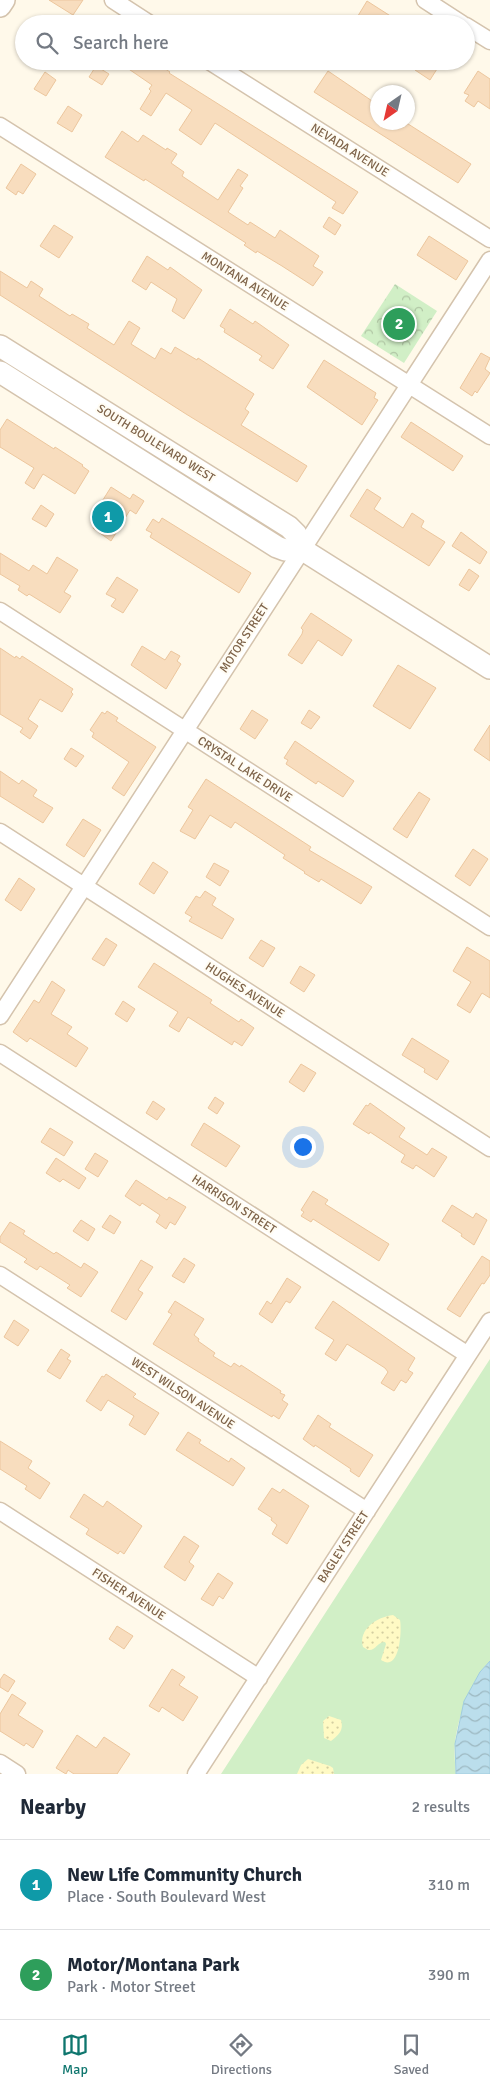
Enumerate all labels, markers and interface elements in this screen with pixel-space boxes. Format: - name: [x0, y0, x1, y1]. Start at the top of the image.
- search box: [15, 15, 475, 70]
- icon: search: [33, 29, 61, 57]
- text: Search here: [73, 31, 169, 55]
- north arrow: [370, 85, 415, 130]
- street label: NEVADA AVENUE: [308, 120, 392, 181]
- street label: MONTANA AVENUE: [198, 249, 291, 314]
- pin: 2: [383, 305, 415, 343]
- street label: SOUTH BOULEVARD WEST: [94, 401, 217, 486]
- pin: 1: [92, 498, 124, 536]
- street label: MOTOR STREET: [216, 601, 272, 676]
- street label: CRYSTAL LAKE DRIVE: [195, 733, 295, 806]
- street label: HUGHES AVENUE: [202, 959, 287, 1022]
- your location: [290, 1134, 316, 1160]
- street label: HARRISON STREET: [189, 1172, 279, 1237]
- street label: WEST WILSON AVENUE: [128, 1354, 237, 1433]
- street label: BAGLEY STREET: [315, 1508, 372, 1586]
- street label: FISHER AVENUE: [89, 1565, 168, 1624]
- text: Nearby: [20, 1794, 86, 1820]
- text: 2 results: [411, 1797, 470, 1817]
- text: New Life Community Church: [67, 1863, 302, 1887]
- text: 1: [32, 1875, 40, 1895]
- text: 310 m: [428, 1875, 470, 1895]
- text: Place · South Boulevard West: [67, 1887, 266, 1907]
- text: Motor/Montana Park: [67, 1953, 240, 1977]
- text: 2: [32, 1965, 40, 1985]
- text: 390 m: [428, 1965, 470, 1985]
- text: Park · Motor Street: [67, 1977, 196, 1997]
- tab: Map: [61, 2031, 89, 2078]
- tab: Directions: [211, 2031, 272, 2078]
- tab: Saved: [394, 2031, 429, 2078]

